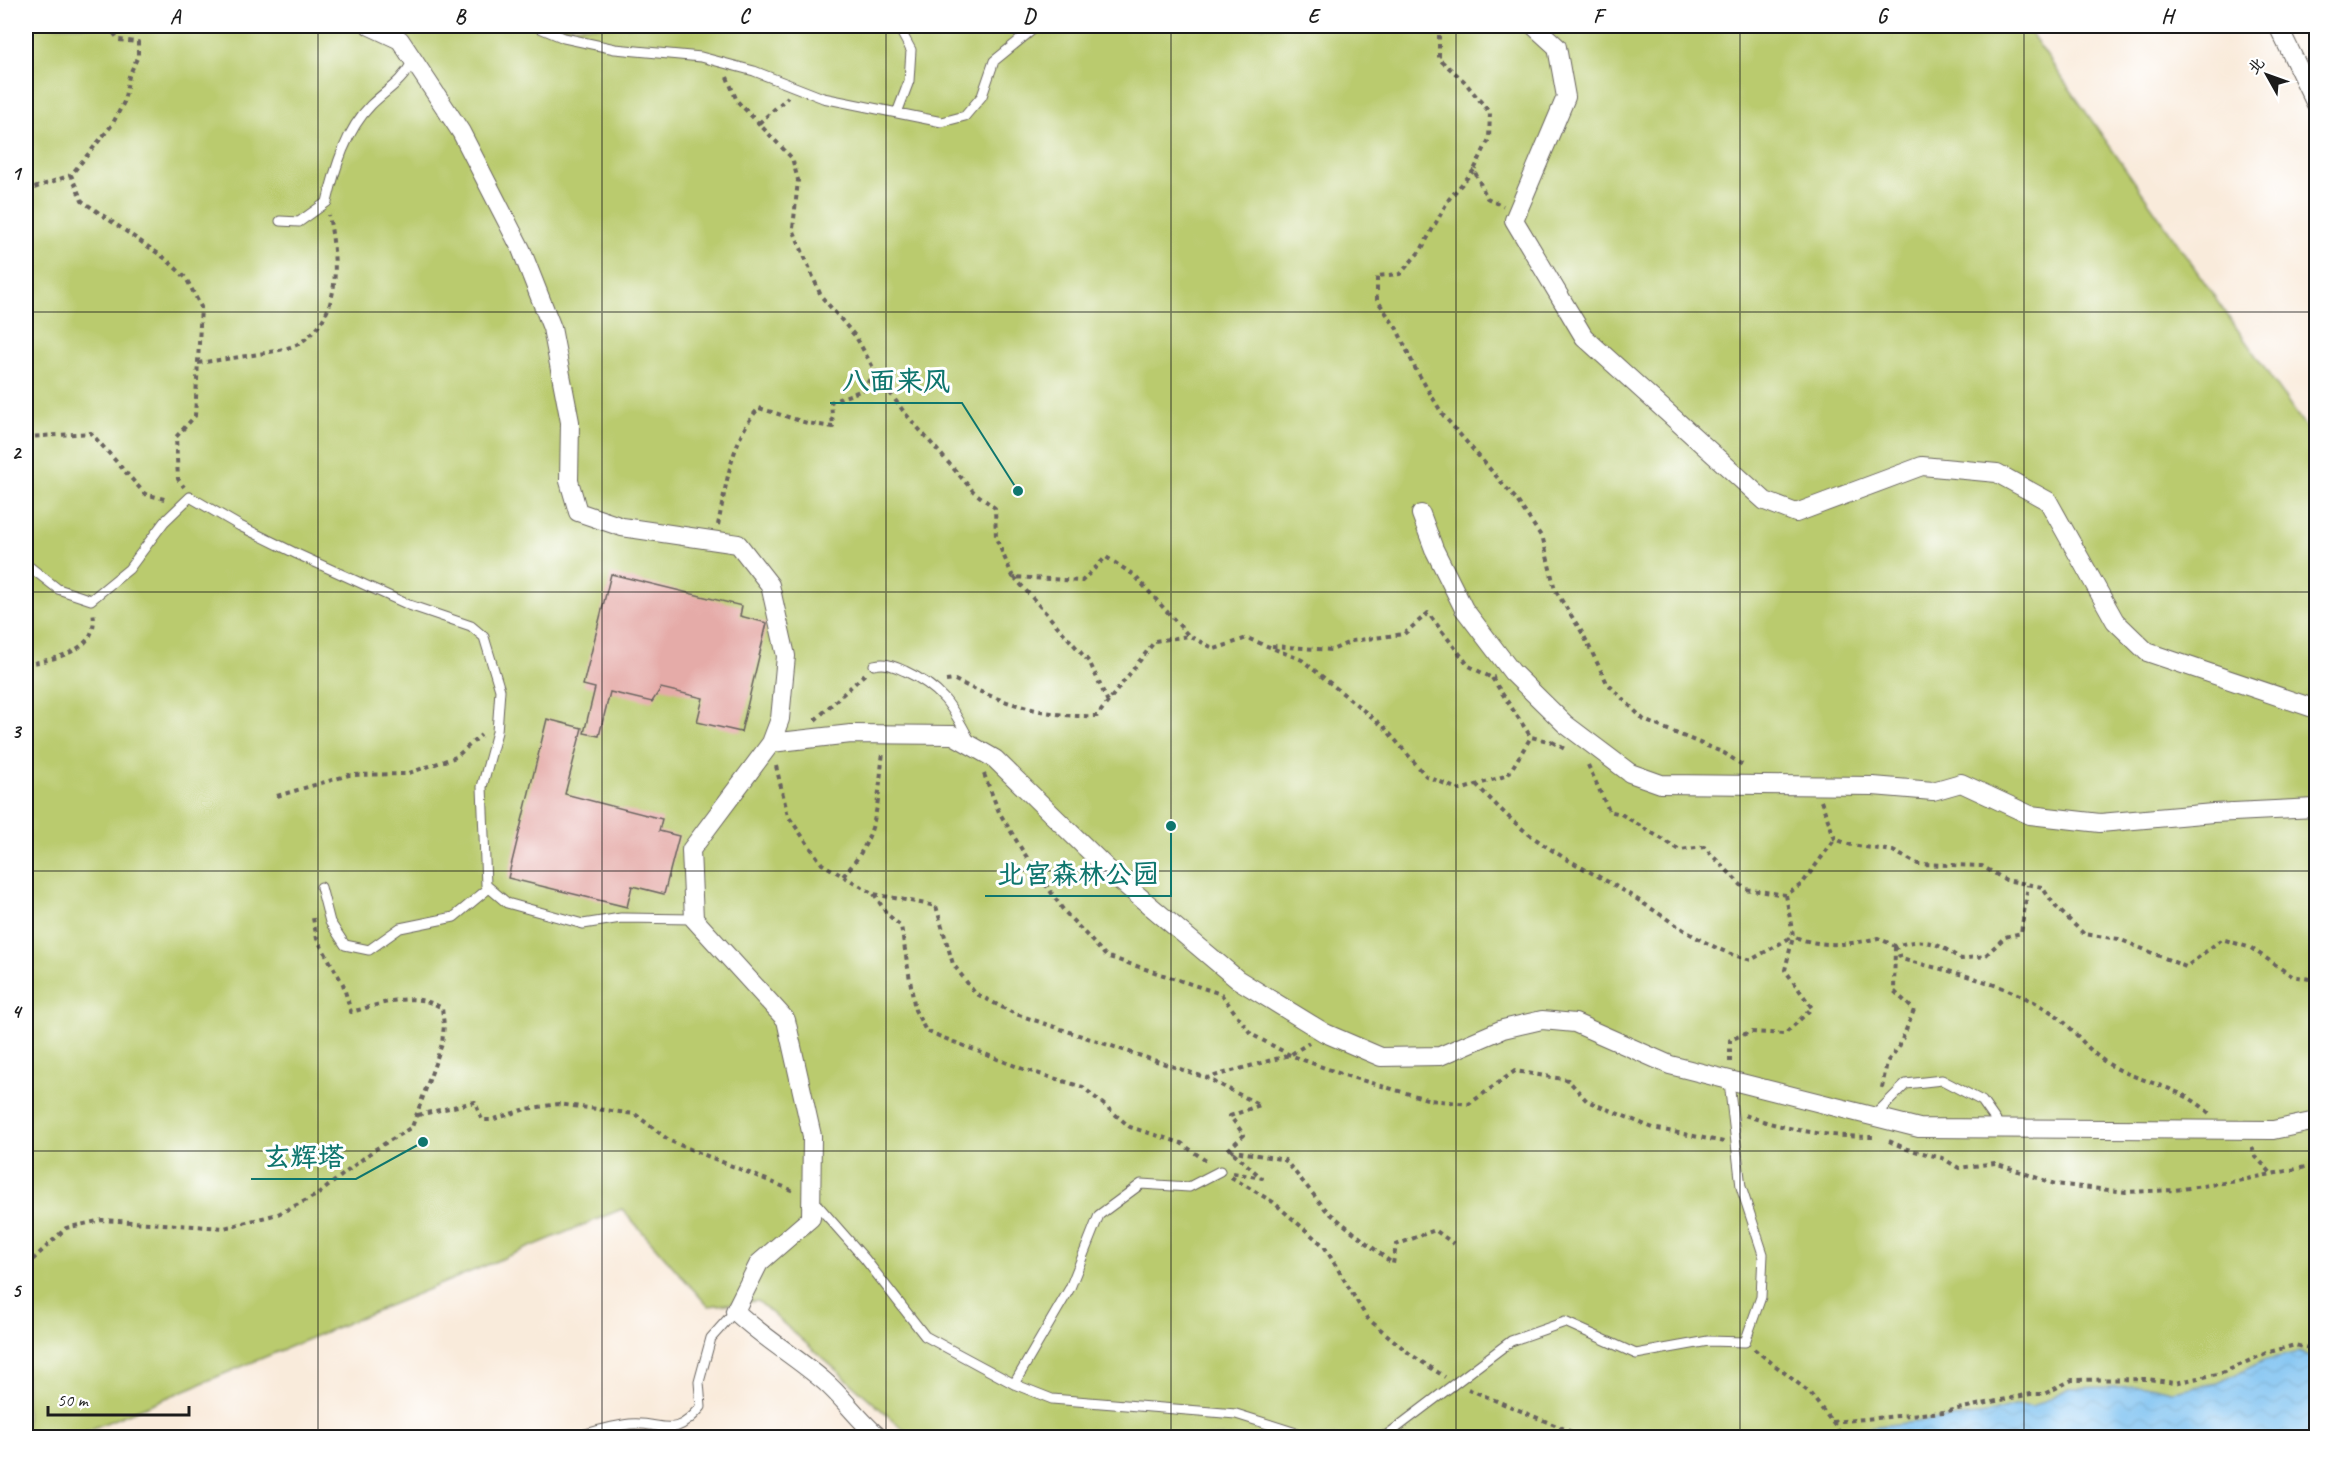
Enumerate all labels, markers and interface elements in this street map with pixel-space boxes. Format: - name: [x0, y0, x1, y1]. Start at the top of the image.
- text: A: [170, 4, 182, 29]
- text: B: [455, 4, 467, 29]
- text: C: [739, 4, 751, 29]
- text: D: [1023, 4, 1037, 29]
- text: E: [1308, 4, 1322, 29]
- text: F: [1593, 4, 1607, 29]
- text: G: [1877, 4, 1890, 29]
- text: H: [2161, 4, 2176, 29]
- north arrow: [2237, 45, 2297, 105]
- text: 北: [2243, 53, 2269, 79]
- text: 1: [12, 161, 23, 186]
- callout: 八面来风: [830, 358, 962, 403]
- text: 八面来风: [842, 364, 950, 398]
- text: 2: [12, 440, 23, 465]
- text: 3: [12, 719, 23, 744]
- callout: 北宫森林公园: [985, 851, 1171, 896]
- text: 北宫森林公园: [997, 857, 1159, 891]
- text: 4: [12, 999, 24, 1024]
- callout: 玄辉塔: [251, 1134, 356, 1179]
- text: 玄辉塔: [264, 1140, 345, 1174]
- text: 5: [12, 1278, 23, 1303]
- scale bar: [48, 1379, 189, 1417]
- text: 50 m: [57, 1389, 90, 1411]

